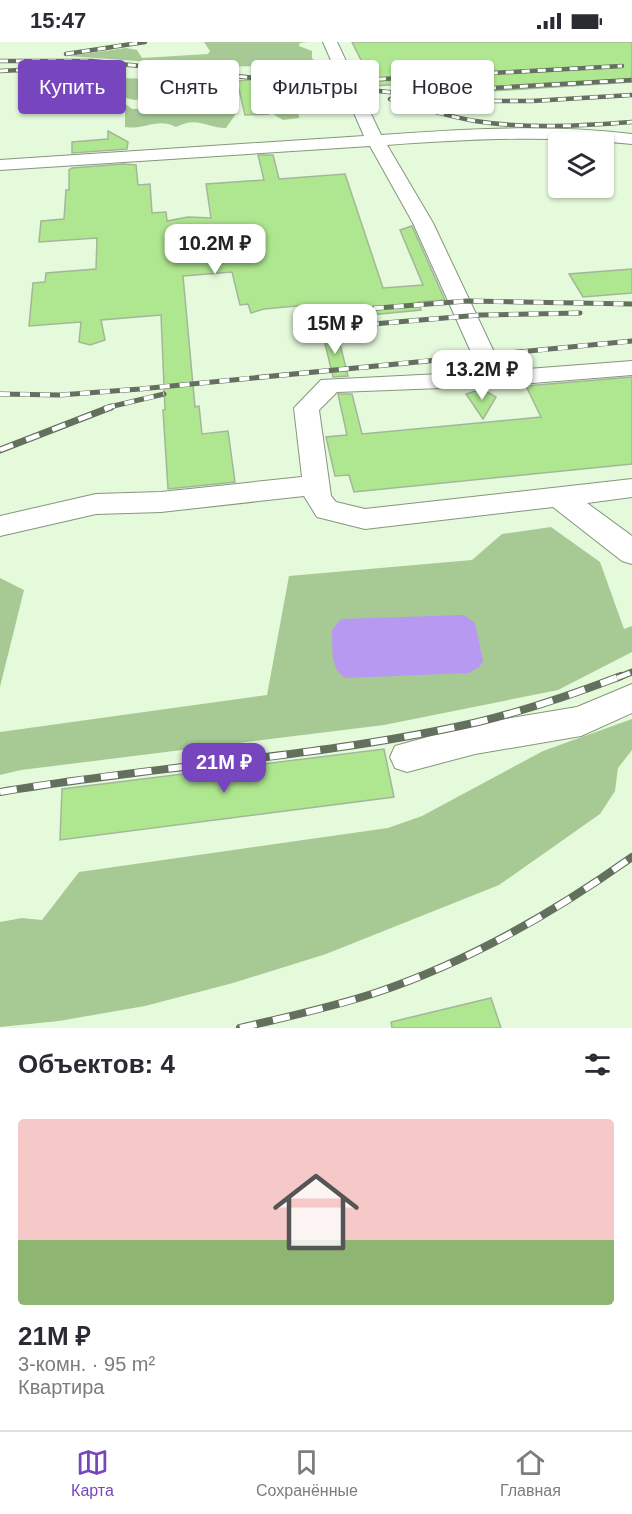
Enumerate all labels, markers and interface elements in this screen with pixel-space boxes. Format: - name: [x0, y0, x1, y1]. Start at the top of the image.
- text: 15:47: [30, 8, 86, 33]
- chip: Купить: [18, 60, 126, 114]
- chip: Снять: [138, 60, 239, 114]
- chip: Фильтры: [251, 60, 379, 114]
- chip: Новое: [391, 60, 494, 114]
- map controls: [548, 132, 614, 198]
- button: layers: [548, 132, 614, 198]
- pin: 10.2M ₽: [160, 224, 270, 275]
- text: 10.2M ₽: [179, 232, 251, 254]
- pin: 15M ₽: [293, 304, 377, 355]
- text: 15M ₽: [307, 312, 363, 334]
- pin: 13.2M ₽: [427, 350, 537, 401]
- text: 13.2M ₽: [446, 358, 518, 380]
- pin: 21M ₽: [182, 743, 266, 794]
- text: 21M ₽: [196, 751, 252, 773]
- icon: filters: [581, 1048, 614, 1081]
- text: Объектов: 4: [18, 1049, 175, 1079]
- icon: home: [262, 1158, 370, 1266]
- text: 21M ₽: [18, 1321, 91, 1351]
- text: 3-комн. · 95 m²: [18, 1353, 155, 1375]
- text: Квартира: [18, 1376, 104, 1398]
- tab: Карта: [71, 1446, 114, 1500]
- tab: Сохранённые: [256, 1446, 358, 1500]
- tab: Главная: [500, 1446, 561, 1500]

